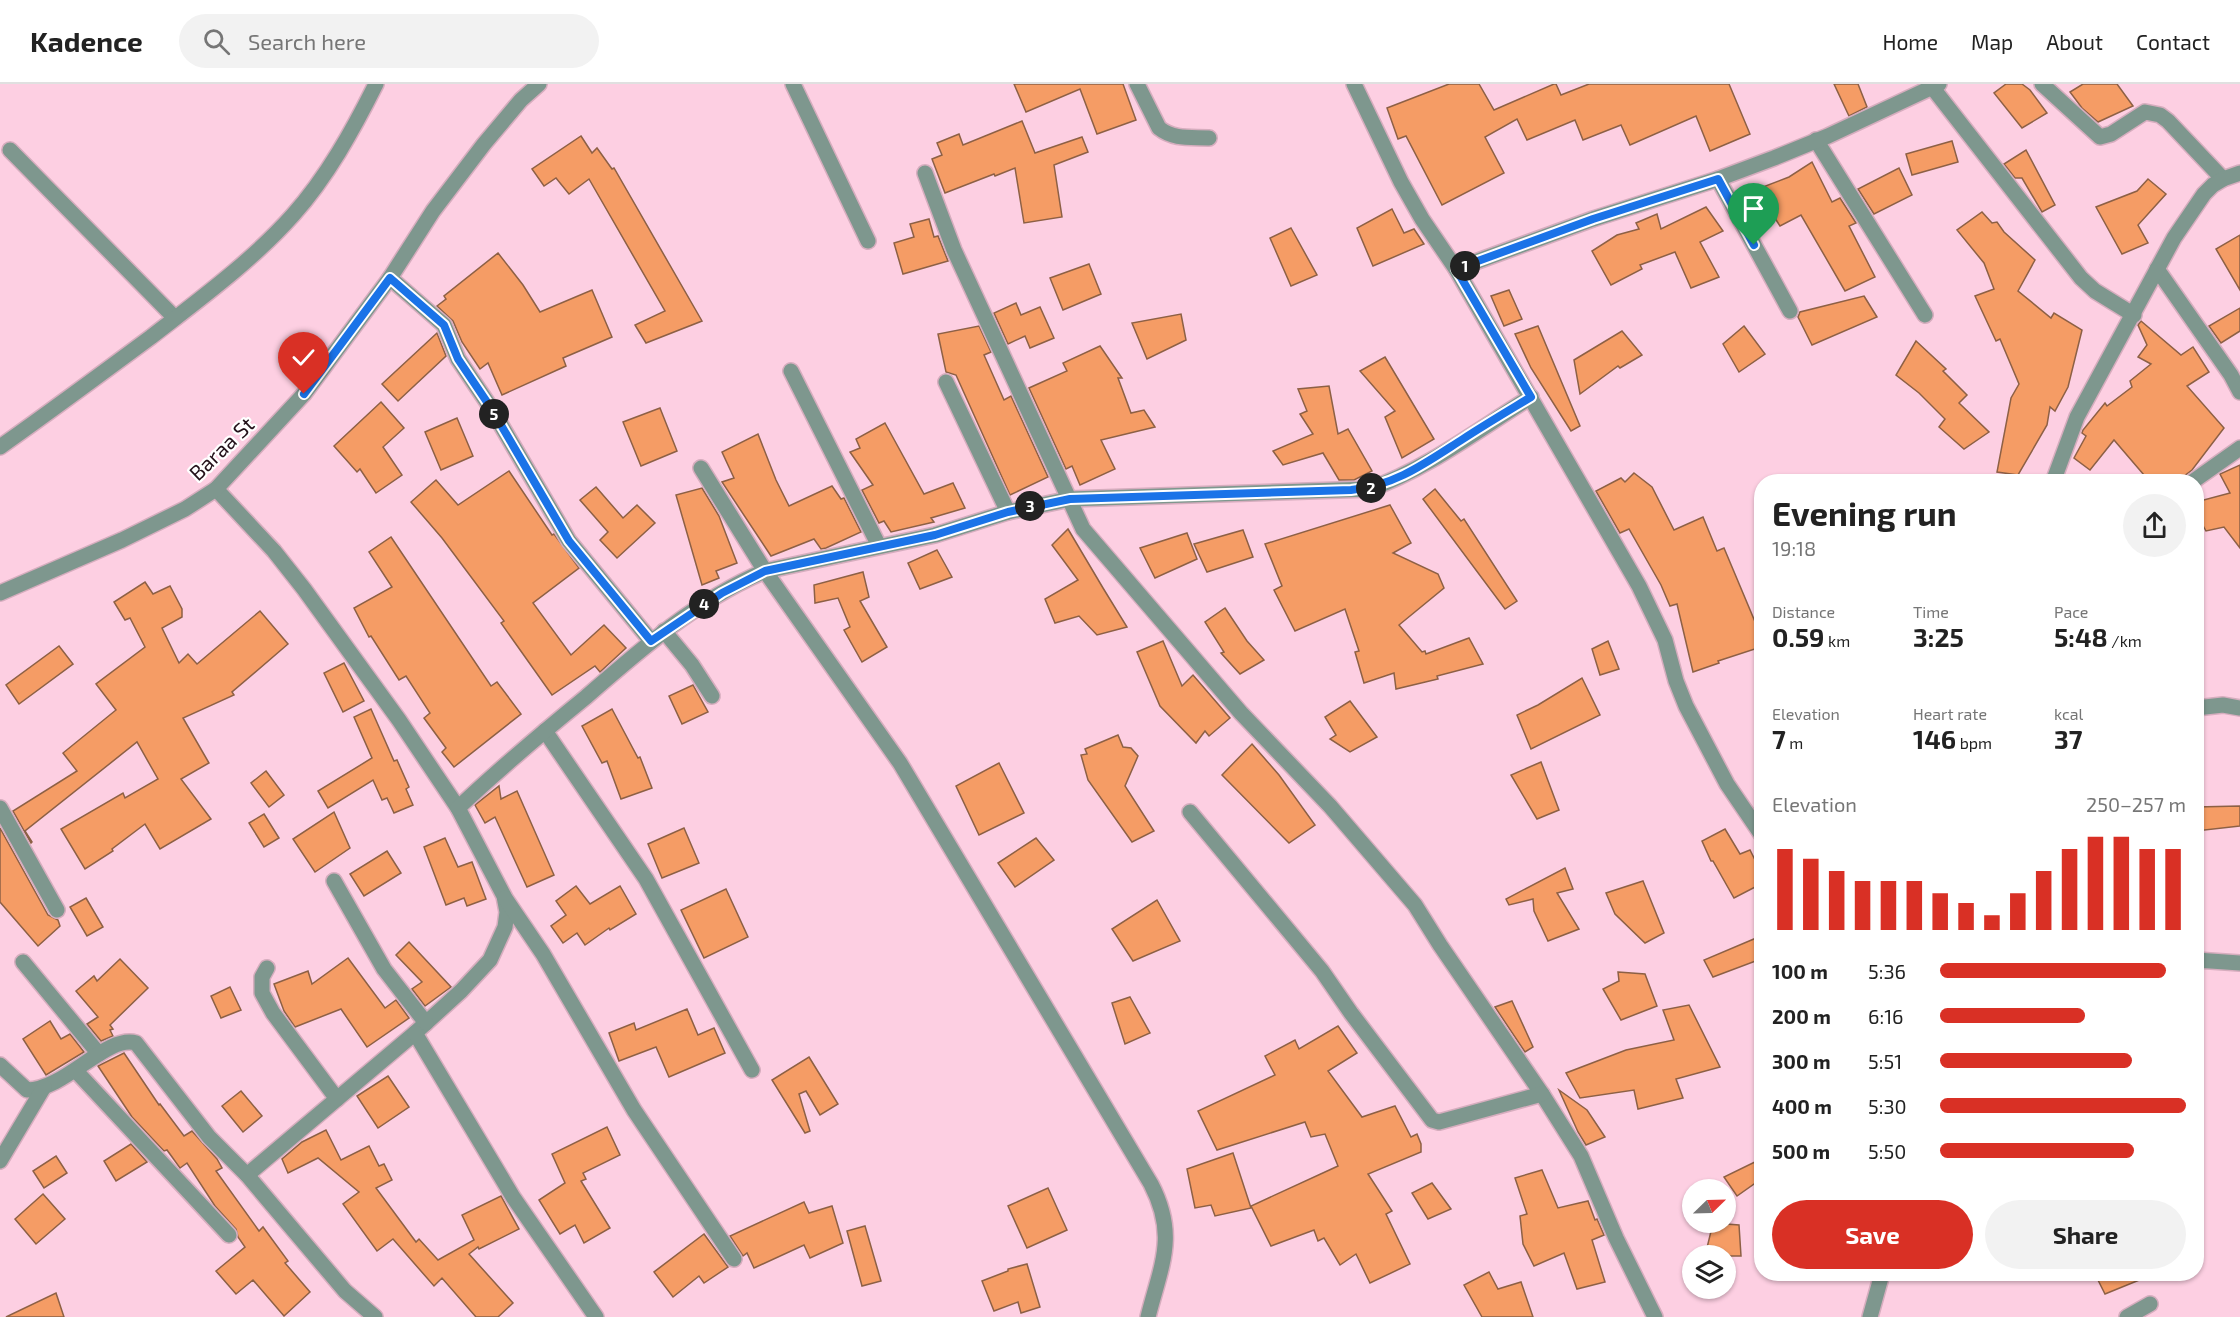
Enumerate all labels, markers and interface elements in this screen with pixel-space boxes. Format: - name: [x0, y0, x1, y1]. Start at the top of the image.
- search box: [179, 14, 599, 68]
- text: Kadence: [30, 24, 143, 58]
- icon: search: [200, 25, 233, 58]
- text: Search here: [248, 28, 366, 54]
- text: Home: [1882, 29, 1938, 54]
- text: Map: [1971, 29, 2013, 54]
- text: About: [2046, 29, 2103, 54]
- text: Contact: [2136, 29, 2210, 54]
- pin: [1728, 183, 1779, 245]
- icon: arrive: [1737, 192, 1770, 225]
- pin: 1: [1450, 251, 1480, 281]
- text: 1: [1462, 256, 1468, 275]
- pin: [278, 332, 329, 394]
- icon: check: [287, 341, 320, 374]
- pin: 5: [479, 399, 509, 429]
- text: 5: [490, 404, 498, 423]
- street label: Baraa St: [183, 411, 259, 485]
- pin: 2: [1356, 473, 1386, 503]
- text: 2: [1366, 478, 1376, 497]
- pin: 3: [1015, 491, 1045, 521]
- text: Evening run: [1772, 493, 1957, 533]
- button: share: [2123, 494, 2186, 557]
- text: 3: [1025, 496, 1035, 515]
- text: 19:18: [1772, 536, 1816, 560]
- pin: 4: [689, 589, 719, 619]
- text: 4: [699, 594, 709, 613]
- text: Distance: [1772, 602, 1835, 621]
- text: Time: [1913, 602, 1949, 621]
- text: Pace: [2054, 602, 2088, 621]
- text: 0.59: [1772, 621, 1824, 652]
- text: 3:25: [1913, 621, 1964, 652]
- text: 5:48: [2054, 621, 2108, 652]
- text: km: [1824, 631, 1850, 650]
- text: /km: [2108, 631, 2142, 650]
- text: Elevation: [1772, 704, 1840, 723]
- text: Heart rate: [1913, 704, 1987, 723]
- text: kcal: [2054, 704, 2083, 723]
- text: 7: [1772, 723, 1786, 754]
- text: 146: [1913, 723, 1956, 754]
- text: 37: [2054, 723, 2082, 754]
- text: m: [1786, 733, 1803, 752]
- text: bpm: [1956, 733, 1992, 752]
- text: Elevation: [1772, 792, 1857, 816]
- text: 250–257 m: [2086, 792, 2186, 816]
- text: 100 m: [1772, 959, 1828, 983]
- text: 5:36: [1868, 959, 1906, 983]
- text: 200 m: [1772, 1004, 1831, 1028]
- text: 6:16: [1868, 1004, 1904, 1028]
- text: 300 m: [1772, 1049, 1831, 1073]
- text: 5:51: [1868, 1049, 1902, 1073]
- text: 400 m: [1772, 1094, 1832, 1118]
- text: 5:30: [1868, 1094, 1907, 1118]
- text: 500 m: [1772, 1139, 1830, 1163]
- text: 5:50: [1868, 1139, 1906, 1163]
- north arrow: [1682, 1179, 1736, 1233]
- map controls: [1682, 1179, 1736, 1299]
- button: Save: [1772, 1200, 1973, 1269]
- button: Share: [1985, 1200, 2186, 1269]
- button: layers: [1682, 1245, 1736, 1299]

